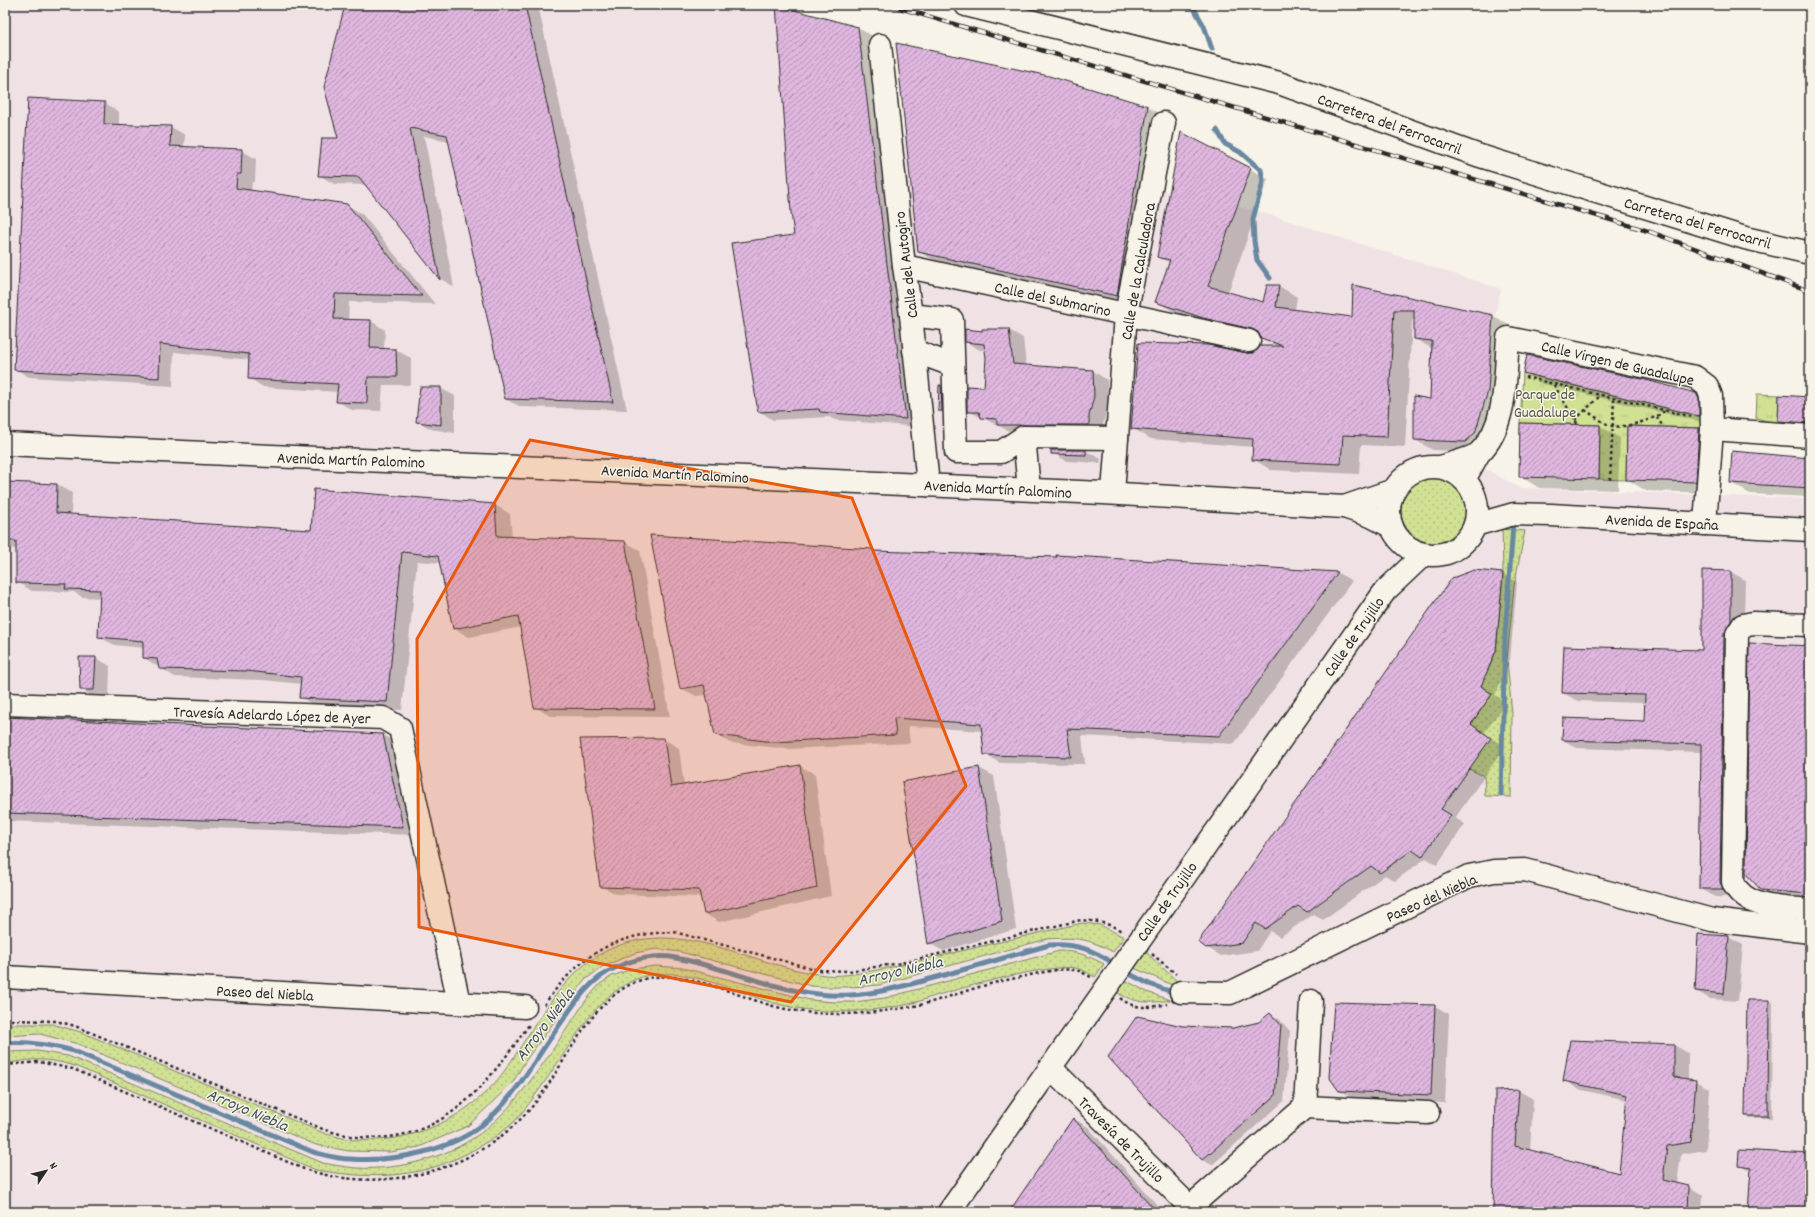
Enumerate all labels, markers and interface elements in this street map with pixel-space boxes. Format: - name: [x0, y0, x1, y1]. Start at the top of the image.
- street label: Carretera del Ferrocarril: [1314, 89, 1465, 162]
- street label: Carretera del Ferrocarril: [1621, 192, 1774, 256]
- street label: Calle de la Calculadora: [1116, 201, 1163, 342]
- street label: Calle del Autogiro: [890, 210, 925, 319]
- street label: Calle del Submarino: [992, 277, 1113, 324]
- street label: Calle Virgen de Guadalupe: [1539, 336, 1696, 393]
- park label: Parque de Guadalupe: [1514, 384, 1576, 425]
- street label: Avenida Martín Palomino: [276, 447, 425, 476]
- street label: Avenida Martín Palomino: [600, 460, 750, 491]
- street label: Avenida Martín Palomino: [923, 475, 1073, 506]
- street label: Avenida de España: [1605, 509, 1720, 538]
- street label: Calle de Trujillo: [1319, 593, 1391, 682]
- street label: Travesía Adelardo López de Ayer: [173, 702, 371, 731]
- street label: Calle de Trujillo: [1132, 858, 1204, 947]
- street label: Paseo del Niebla: [1383, 869, 1482, 930]
- water label: Arroyo Niebla: [856, 951, 946, 994]
- street label: Paseo del Niebla: [216, 980, 315, 1009]
- water label: Arroyo Niebla: [511, 983, 583, 1067]
- water label: Arroyo Niebla: [202, 1084, 292, 1140]
- street label: Travesía de Trujillo: [1072, 1092, 1169, 1189]
- north arrow: [26, 1151, 66, 1191]
- text: N: [44, 1160, 61, 1174]

